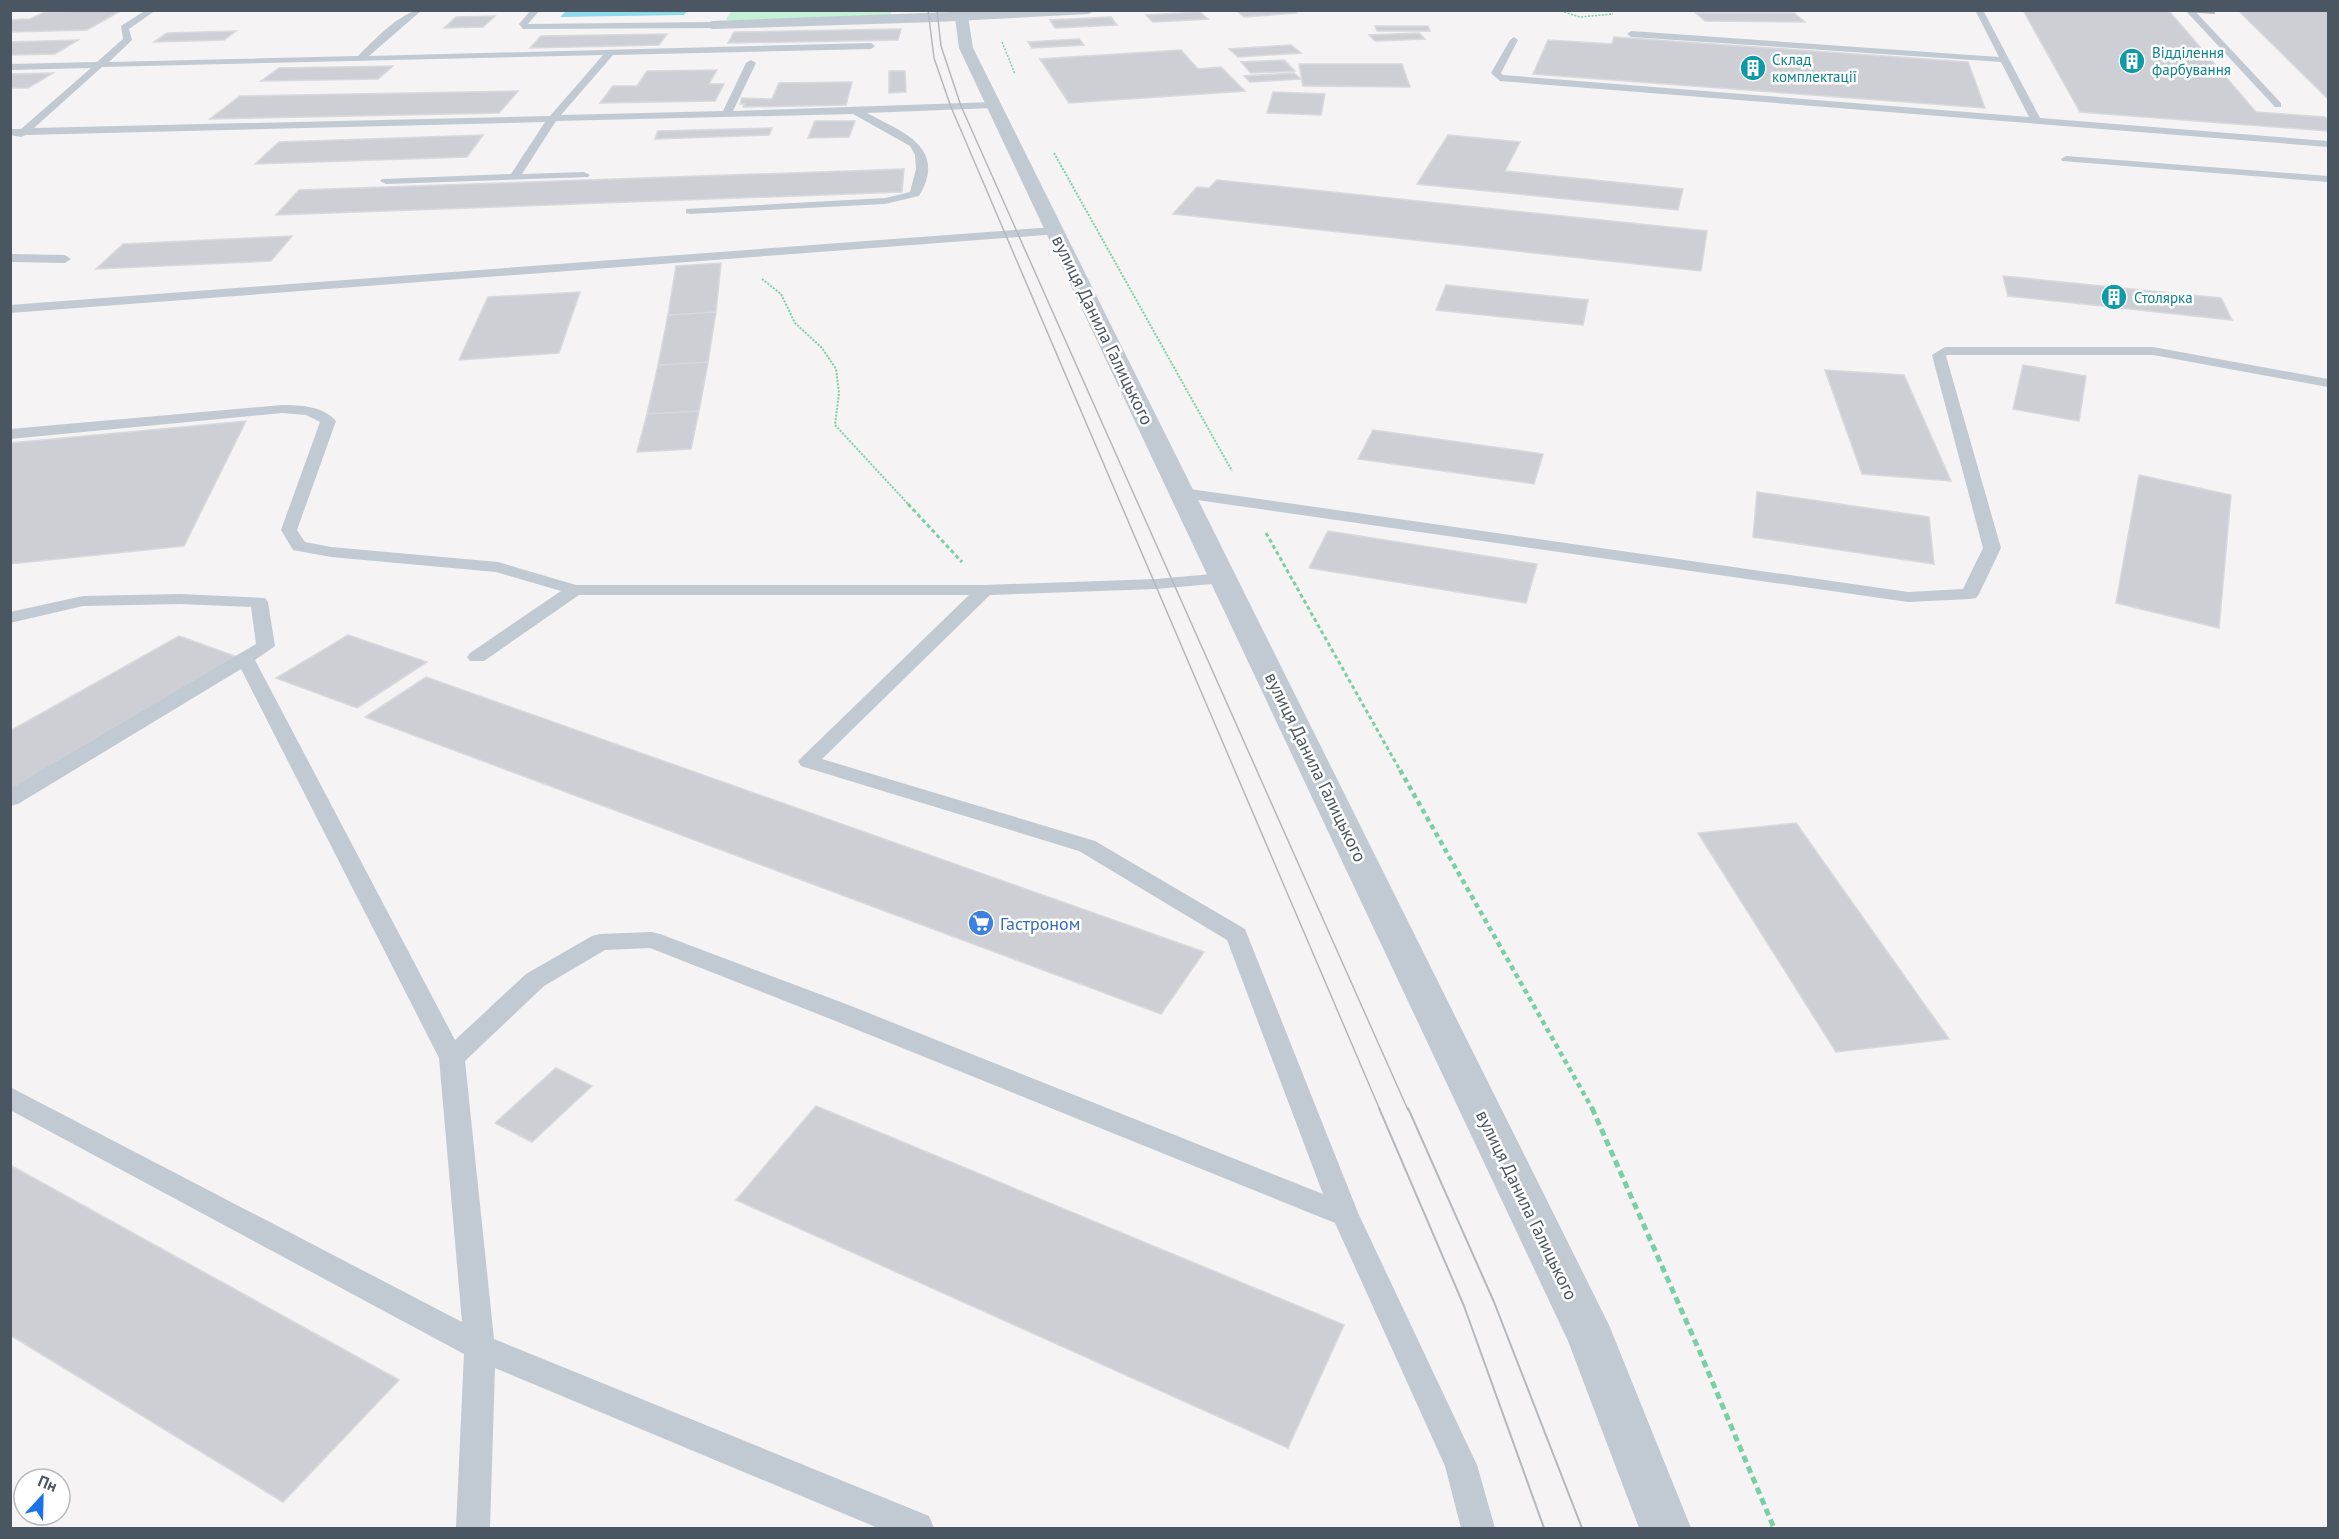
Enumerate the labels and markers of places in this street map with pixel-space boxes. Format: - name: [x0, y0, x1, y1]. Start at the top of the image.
- place label: Відділення фарбування: [2152, 43, 2231, 79]
- building icon: Відділення фарбування: [2117, 46, 2147, 76]
- place label: Склад комплектації: [1772, 50, 1857, 86]
- building icon: Склад комплектації: [1738, 53, 1768, 83]
- building icon: Столярка: [2099, 282, 2129, 312]
- place label: Столярка: [2134, 288, 2193, 307]
- supermarket icon: Гастроном: [966, 908, 996, 938]
- place label: Гастроном: [1000, 912, 1080, 935]

